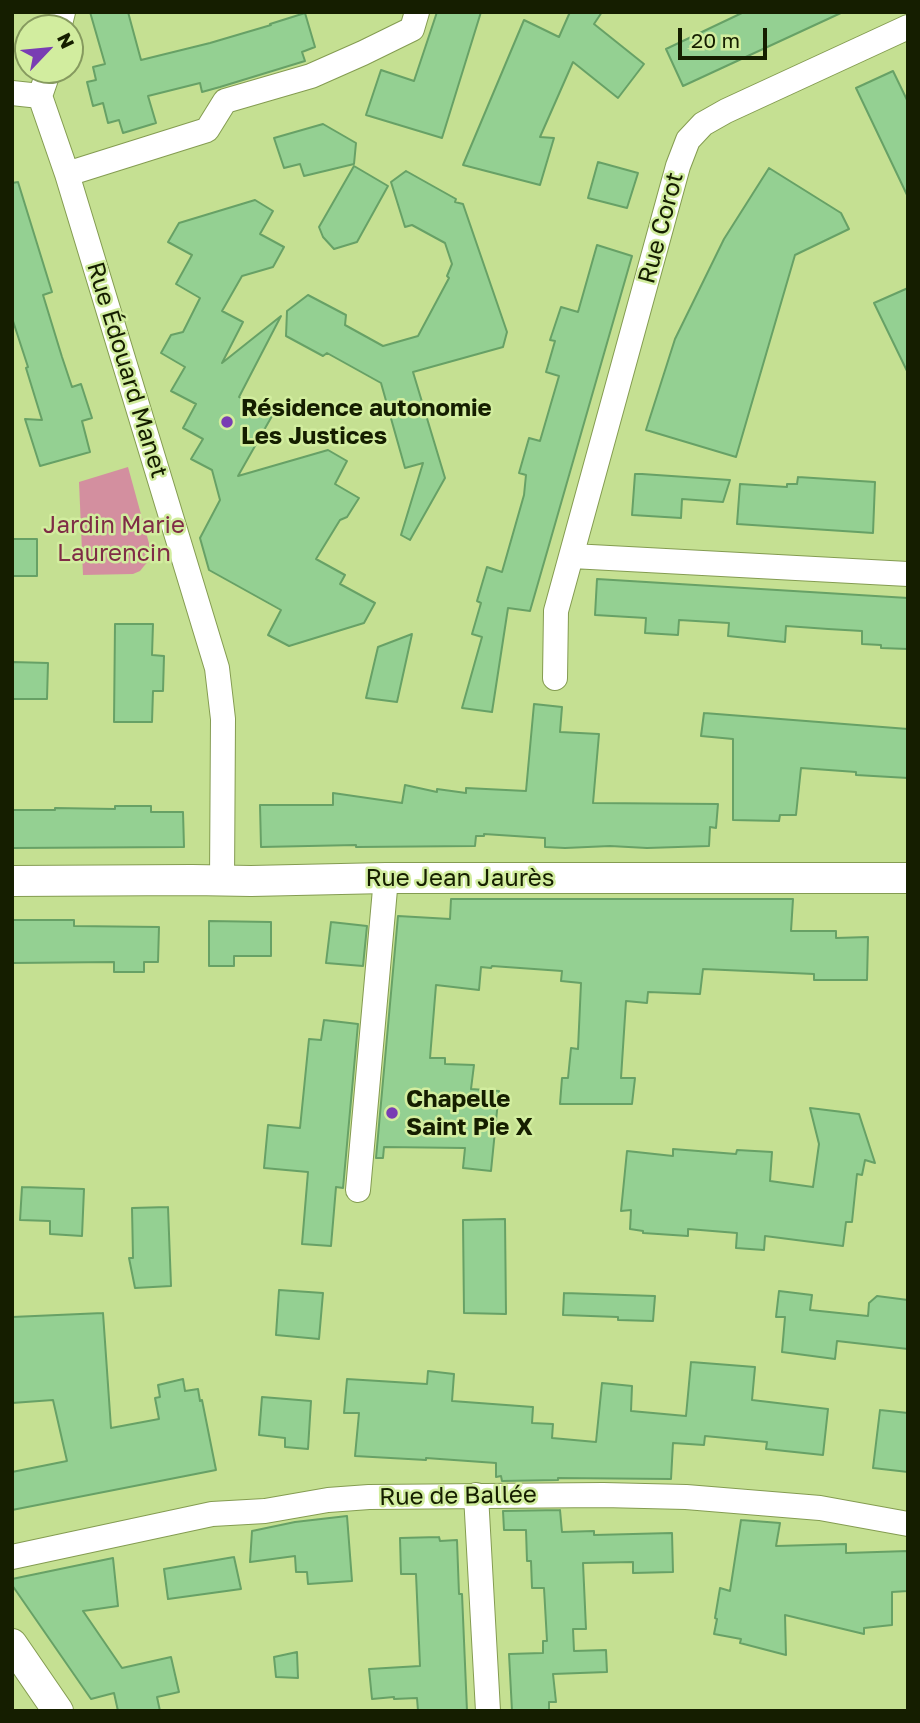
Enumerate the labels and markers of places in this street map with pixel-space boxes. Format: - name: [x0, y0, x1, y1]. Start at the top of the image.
- place label: Résidence autonomie Les Justices: [241, 394, 492, 450]
- marker: Résidence autonomie Les Justices: [219, 414, 235, 430]
- place label: Chapelle Saint Pie X: [406, 1085, 533, 1141]
- marker: Chapelle Saint Pie X: [384, 1105, 400, 1121]

